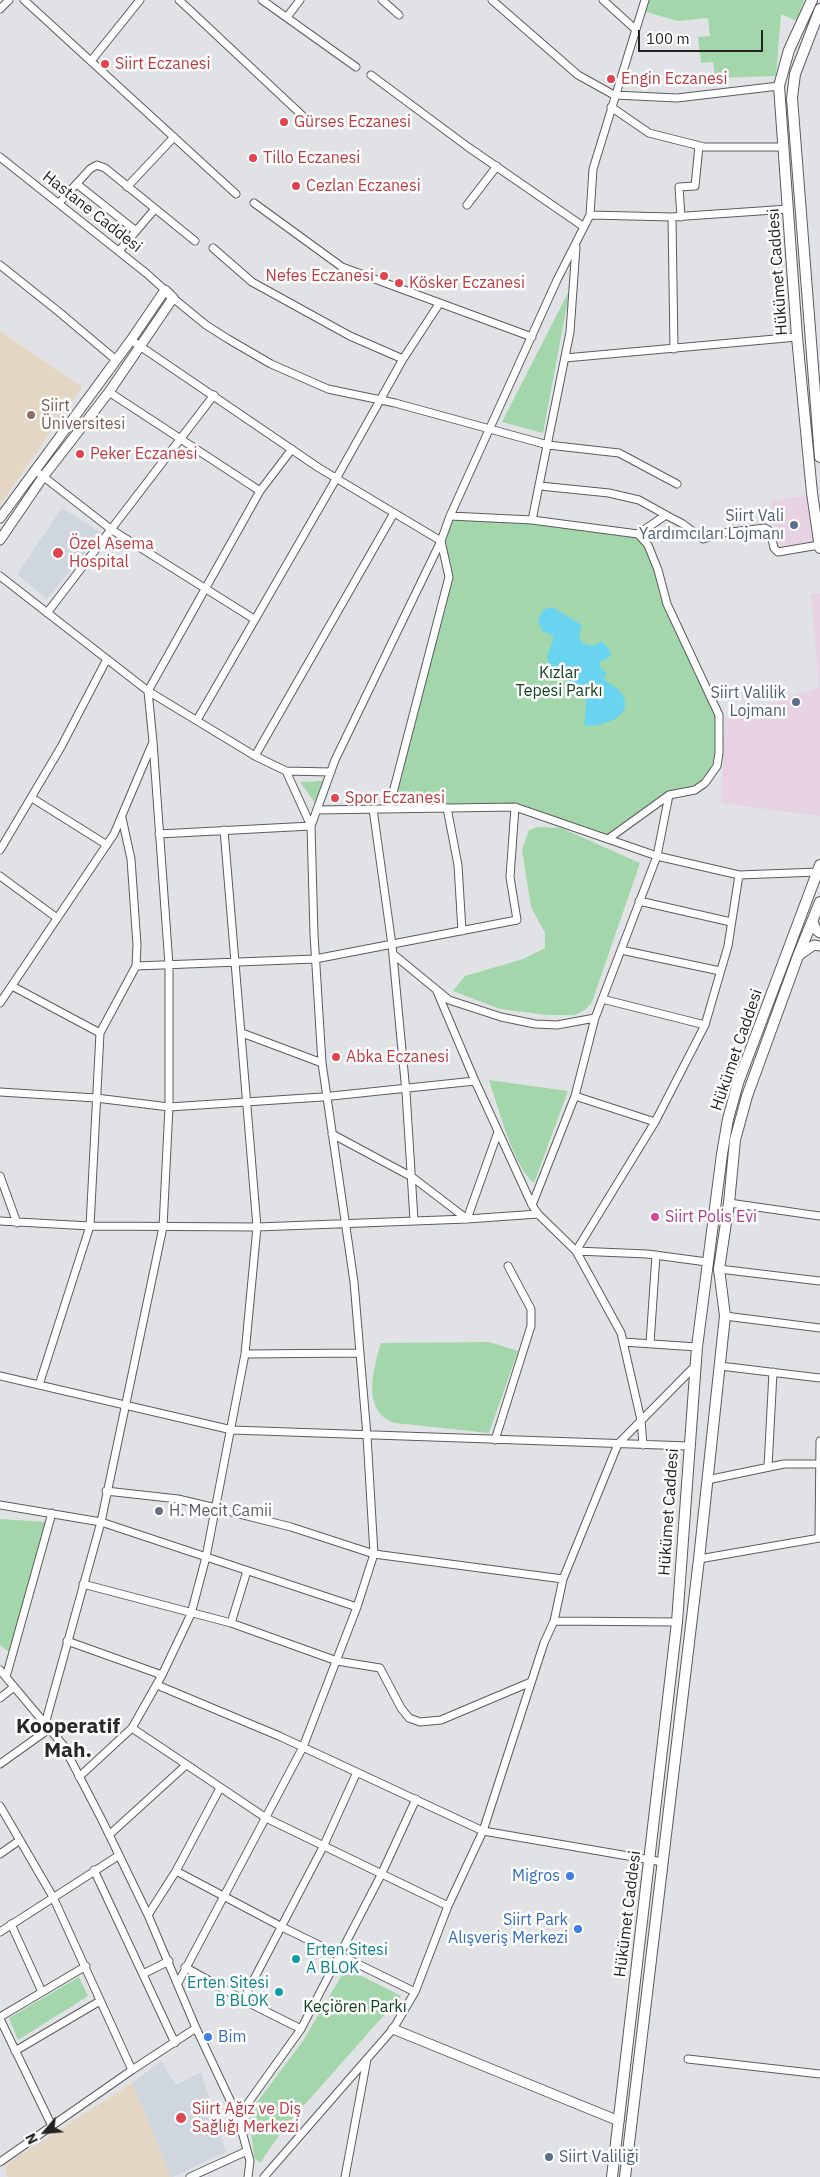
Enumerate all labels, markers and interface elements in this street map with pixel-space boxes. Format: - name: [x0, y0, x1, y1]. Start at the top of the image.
- scale bar: [640, 20, 765, 52]
- text: 100 m: [646, 29, 690, 48]
- place label: Siirt Eczanesi: [115, 54, 210, 74]
- marker: Siirt Eczanesi: [99, 58, 111, 70]
- place label: Engin Eczanesi: [621, 69, 728, 89]
- marker: Engin Eczanesi: [605, 73, 617, 85]
- place label: Gürses Eczanesi: [294, 112, 411, 132]
- marker: Gürses Eczanesi: [278, 116, 290, 128]
- place label: Tillo Eczanesi: [263, 148, 360, 168]
- marker: Tillo Eczanesi: [247, 152, 259, 164]
- street label: Hastane Caddesi: [38, 167, 146, 257]
- place label: Cezlan Eczanesi: [306, 176, 421, 196]
- marker: Cezlan Eczanesi: [290, 180, 302, 192]
- street label: Hükümet Caddesi: [764, 208, 792, 336]
- place label: Nefes Eczanesi: [266, 266, 374, 286]
- marker: Nefes Eczanesi: [378, 270, 390, 282]
- place label: Kösker Eczanesi: [409, 273, 525, 293]
- marker: Kösker Eczanesi: [393, 277, 405, 289]
- place label: Siirt Üniversitesi: [41, 396, 125, 434]
- marker: Siirt Üniversitesi: [25, 409, 37, 421]
- place label: Peker Eczanesi: [90, 444, 198, 464]
- marker: Peker Eczanesi: [74, 448, 86, 460]
- place label: Siirt Vali Yardımcıları Lojmanı: [639, 506, 784, 544]
- marker: Siirt Vali Yardımcıları Lojmanı: [788, 519, 800, 531]
- place label: Özel Asema Hospital: [69, 534, 154, 572]
- marker: Özel Asema Hospital: [51, 546, 65, 560]
- park label: Kızlar Tepesi Parkı: [516, 663, 602, 701]
- place label: Siirt Valilik Lojmanı: [710, 683, 786, 721]
- marker: Siirt Valilik Lojmanı: [790, 696, 802, 708]
- place label: Spor Eczanesi: [345, 788, 445, 808]
- marker: Spor Eczanesi: [329, 792, 341, 804]
- street label: Hükümet Caddesi: [707, 987, 767, 1113]
- place label: Abka Eczanesi: [346, 1047, 449, 1067]
- marker: Abka Eczanesi: [330, 1051, 342, 1063]
- place label: Siirt Polis Evi: [665, 1207, 757, 1227]
- marker: Siirt Polis Evi: [649, 1211, 661, 1223]
- street label: Hükümet Caddesi: [655, 1448, 683, 1576]
- place label: H. Mecit Camii: [169, 1501, 272, 1521]
- marker: H. Mecit Camii: [153, 1505, 165, 1517]
- district label: Kooperatif Mah.: [16, 1714, 120, 1764]
- street label: Hükümet Caddesi: [611, 1850, 645, 1978]
- place label: Migros: [512, 1866, 560, 1886]
- marker: Migros: [564, 1870, 576, 1882]
- place label: Siirt Park Alışveriş Merkezi: [448, 1910, 568, 1948]
- marker: Siirt Park Alışveriş Merkezi: [572, 1923, 584, 1935]
- place label: Erten Sitesi A BLOK: [306, 1940, 388, 1978]
- marker: Erten Sitesi A BLOK: [290, 1953, 302, 1965]
- place label: Erten Sitesi B BLOK: [187, 1973, 269, 2011]
- marker: Erten Sitesi B BLOK: [273, 1986, 285, 1998]
- park label: Keçiören Parkı: [303, 1997, 407, 2017]
- place label: Bim: [218, 2027, 246, 2047]
- marker: Bim: [202, 2031, 214, 2043]
- place label: Siirt Ağız ve Diş Sağlığı Merkezi: [192, 2099, 301, 2137]
- north arrow: [20, 2107, 70, 2157]
- marker: Siirt Ağız ve Diş Sağlığı Merkezi: [174, 2111, 188, 2125]
- text: N: [21, 2130, 42, 2147]
- place label: Siirt Valiliği: [559, 2147, 639, 2167]
- marker: Siirt Valiliği: [543, 2151, 555, 2163]

